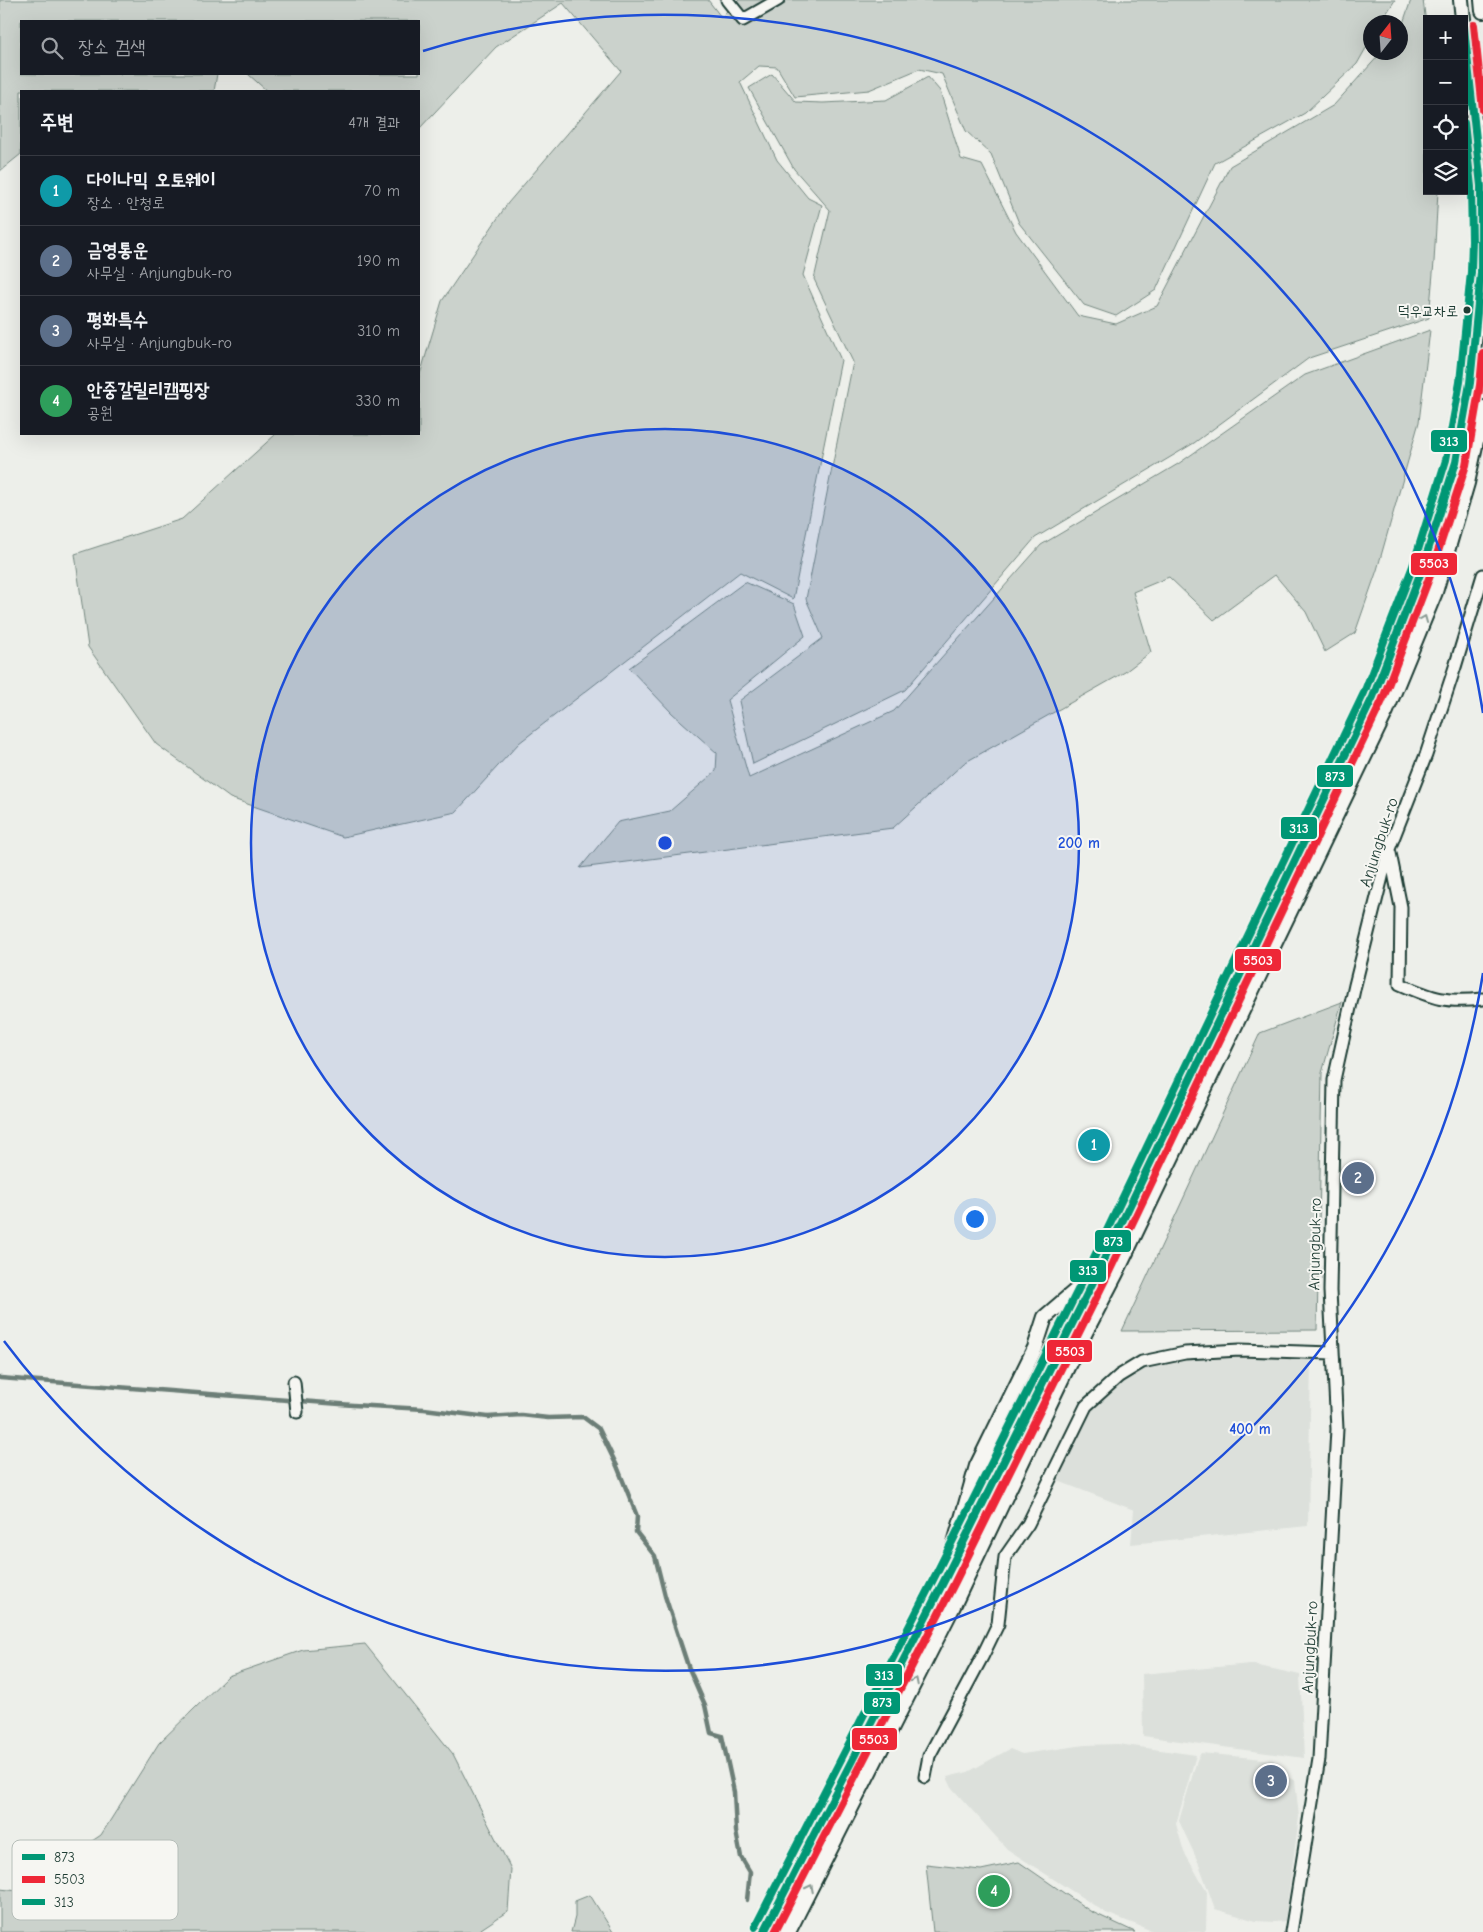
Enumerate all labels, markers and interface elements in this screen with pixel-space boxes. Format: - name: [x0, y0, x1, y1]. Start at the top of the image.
- north arrow: [1363, 15, 1408, 60]
- map controls: [1423, 15, 1468, 195]
- button: +: [1423, 15, 1468, 60]
- search box: [20, 20, 420, 75]
- icon: search: [38, 34, 66, 62]
- text: 장소 검색: [78, 36, 146, 58]
- button: −: [1423, 60, 1468, 105]
- button: locate: [1423, 105, 1468, 150]
- text: 주변: [40, 110, 74, 134]
- text: 4개 결과: [348, 114, 400, 132]
- button: layers: [1423, 150, 1468, 195]
- text: 다이나믹 오토웨이: [87, 169, 216, 191]
- text: 1: [53, 182, 59, 200]
- text: 70 m: [364, 182, 400, 200]
- text: 장소 · 안청로: [87, 194, 165, 212]
- text: 금영통운: [87, 239, 148, 261]
- text: 2: [52, 252, 60, 270]
- text: 190 m: [357, 252, 400, 270]
- text: 사무실 · Anjungbuk-ro: [87, 264, 232, 282]
- place label: 덕우교차로: [1398, 302, 1458, 320]
- marker: 덕우교차로: [1462, 305, 1472, 315]
- text: 평화특수: [87, 309, 148, 331]
- text: 3: [52, 322, 60, 340]
- text: 310 m: [357, 322, 400, 340]
- text: 사무실 · Anjungbuk-ro: [87, 334, 232, 352]
- text: 안중갈릴리캠핑장: [87, 379, 209, 401]
- text: 4: [52, 392, 60, 410]
- text: 330 m: [355, 392, 400, 410]
- text: 공원: [87, 404, 113, 422]
- line badge: 313: [1430, 429, 1468, 453]
- text: 313: [1439, 433, 1459, 450]
- line badge: 5503: [1410, 552, 1458, 576]
- text: 5503: [1419, 555, 1449, 572]
- one-way arrow: [1417, 615, 1428, 624]
- line badge: 873: [1316, 764, 1354, 788]
- text: 873: [1325, 768, 1345, 785]
- street label: Anjungbuk-ro: [1356, 795, 1402, 889]
- line badge: 313: [1280, 816, 1318, 840]
- text: 313: [1289, 820, 1309, 837]
- centre of rings: [656, 834, 674, 852]
- text: 200 m: [1058, 834, 1100, 852]
- line badge: 5503: [1234, 948, 1282, 972]
- text: 5503: [1243, 952, 1273, 969]
- pin: 1: [1078, 1126, 1110, 1164]
- pin: 2: [1342, 1159, 1374, 1197]
- street label: Anjungbuk-ro: [1305, 1197, 1325, 1291]
- your location: [962, 1206, 988, 1232]
- line badge: 873: [1094, 1229, 1132, 1253]
- text: 873: [1103, 1233, 1123, 1250]
- line badge: 313: [1069, 1259, 1107, 1283]
- text: 313: [1078, 1262, 1098, 1279]
- line badge: 5503: [1046, 1339, 1093, 1363]
- text: 5503: [1055, 1343, 1085, 1360]
- text: 400 m: [1229, 1420, 1271, 1438]
- street label: Anjungbuk-ro: [1299, 1600, 1321, 1694]
- line badge: 313: [865, 1663, 903, 1687]
- text: 313: [874, 1667, 894, 1684]
- one-way arrow: [909, 1677, 919, 1686]
- line badge: 873: [863, 1691, 901, 1715]
- text: 873: [872, 1694, 892, 1711]
- line badge: 5503: [851, 1727, 898, 1751]
- text: 5503: [859, 1731, 889, 1748]
- pin: 3: [1255, 1762, 1287, 1800]
- legend: [12, 1840, 178, 1920]
- text: 873: [54, 1849, 75, 1866]
- text: 5503: [54, 1871, 85, 1888]
- pin: 4: [978, 1872, 1010, 1910]
- one-way arrow: [804, 1885, 814, 1894]
- text: 313: [54, 1894, 74, 1911]

